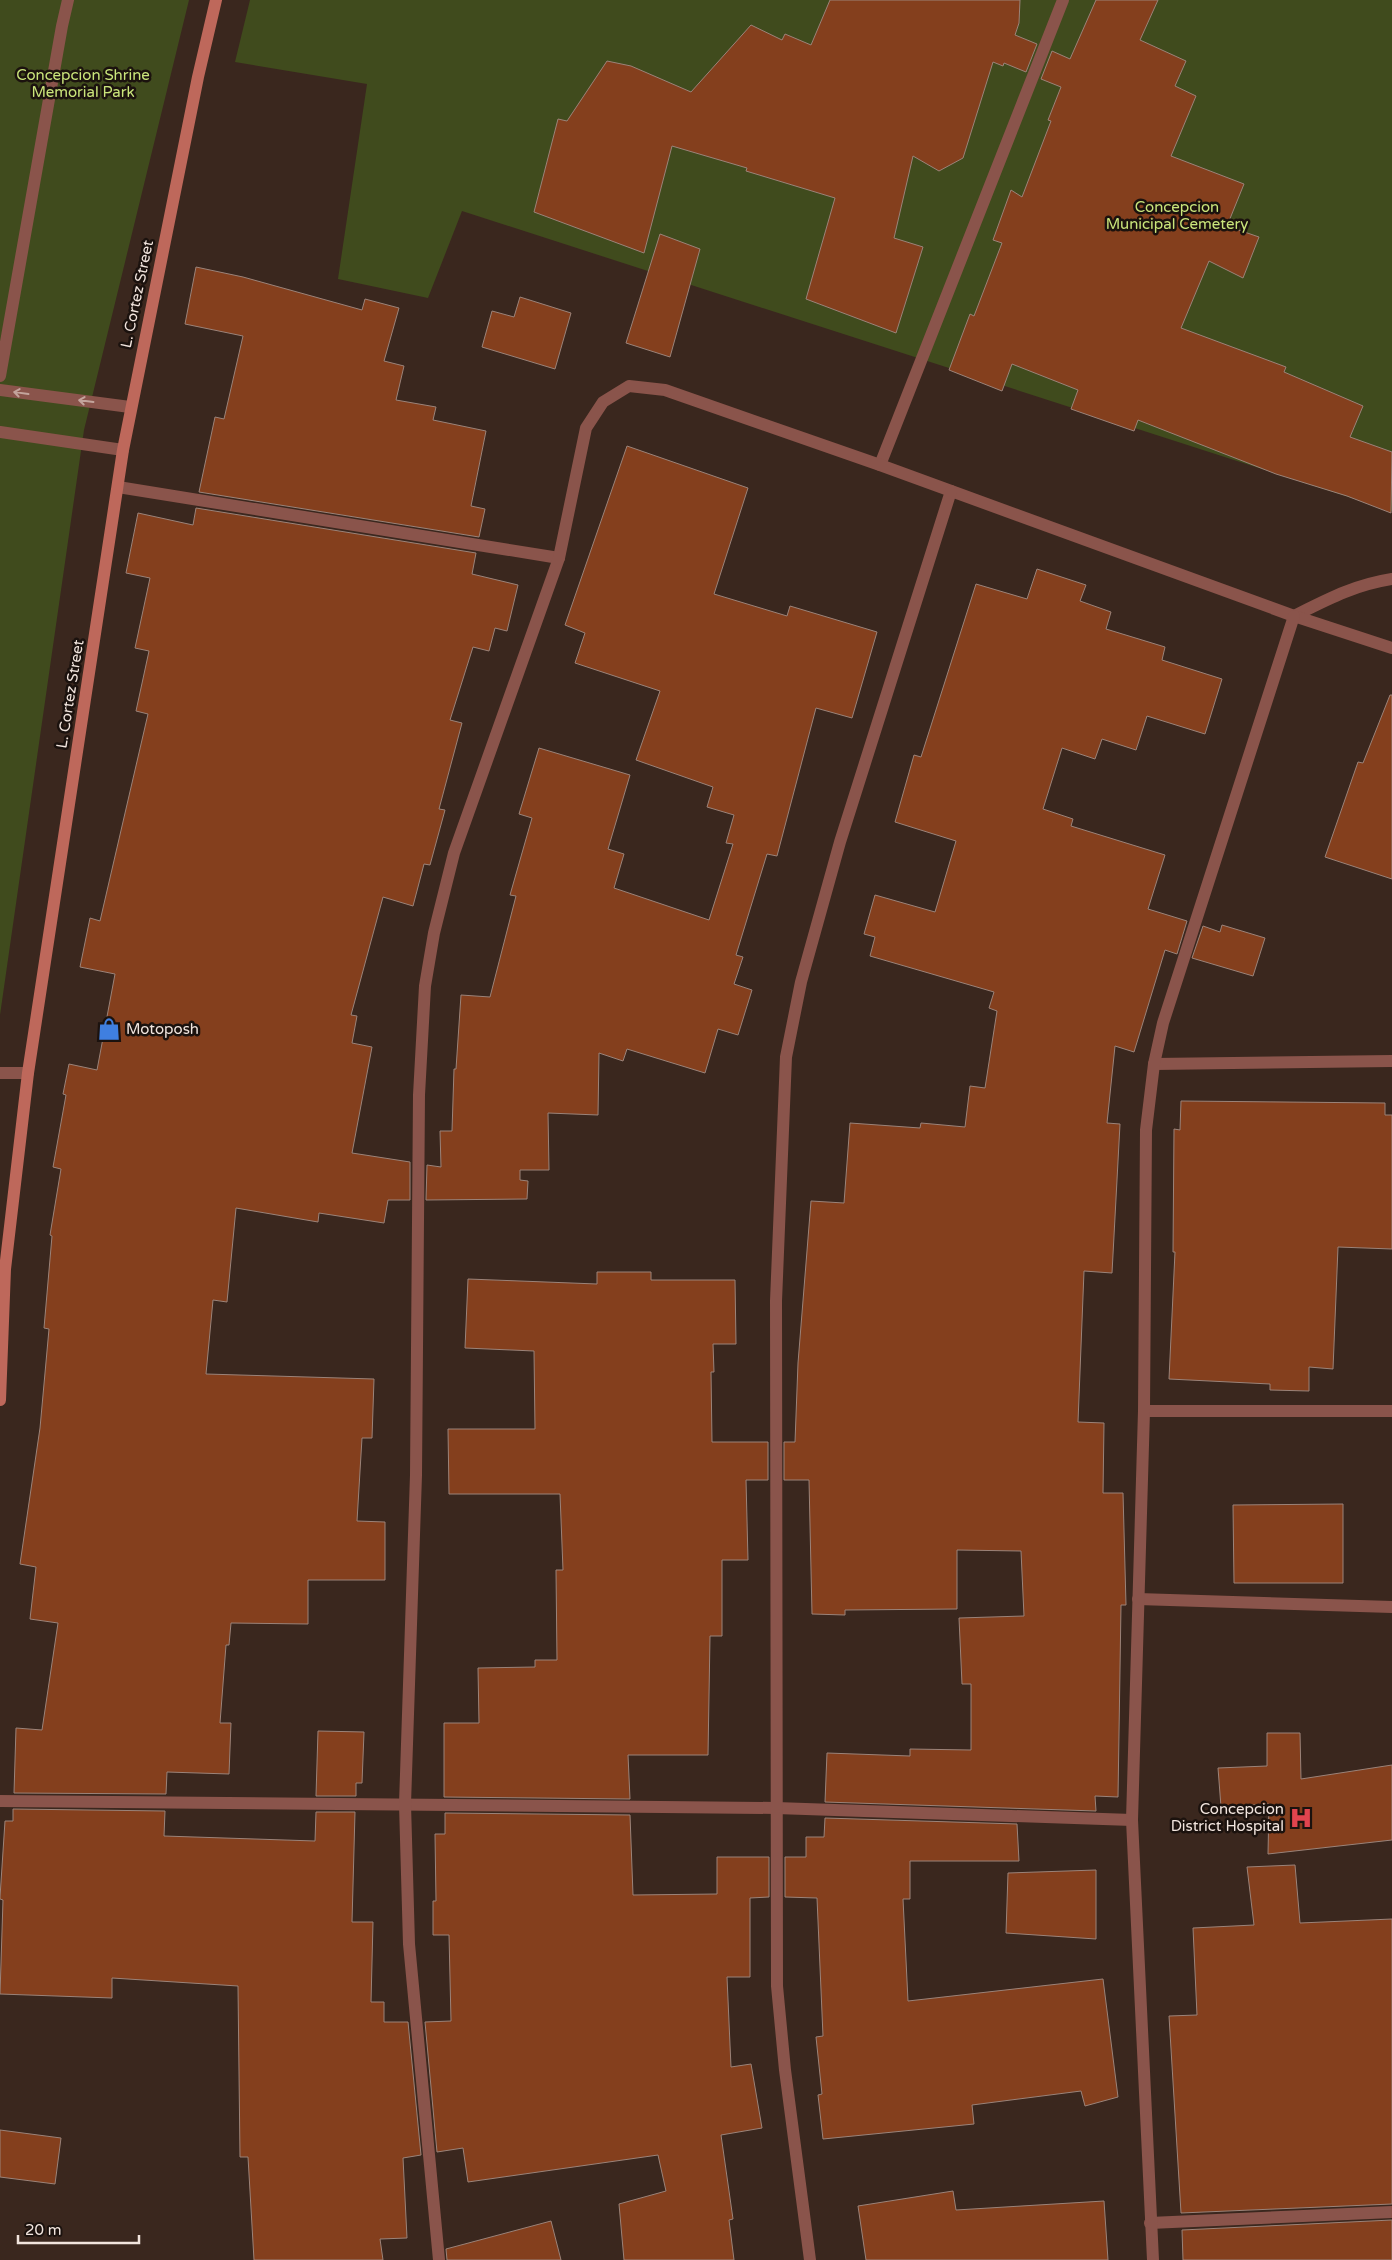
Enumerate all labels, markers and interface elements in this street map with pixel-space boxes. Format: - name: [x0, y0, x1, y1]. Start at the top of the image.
- park label: Concepcion Shrine Memorial Park: [16, 66, 150, 101]
- park label: Concepcion Municipal Cemetery: [1106, 198, 1248, 233]
- street label: L. Cortez Street: [117, 238, 157, 350]
- one-way arrow: [13, 387, 29, 397]
- one-way arrow: [78, 396, 94, 406]
- street label: L. Cortez Street: [53, 638, 88, 750]
- shop icon: Motoposh: [96, 1016, 122, 1042]
- place label: Motoposh: [126, 1020, 199, 1038]
- place label: Concepcion District Hospital: [1171, 1800, 1284, 1835]
- hospital icon: Concepcion District Hospital: [1288, 1805, 1314, 1831]
- scale bar: [18, 2212, 139, 2244]
- text: 20 m: [25, 2221, 62, 2239]

